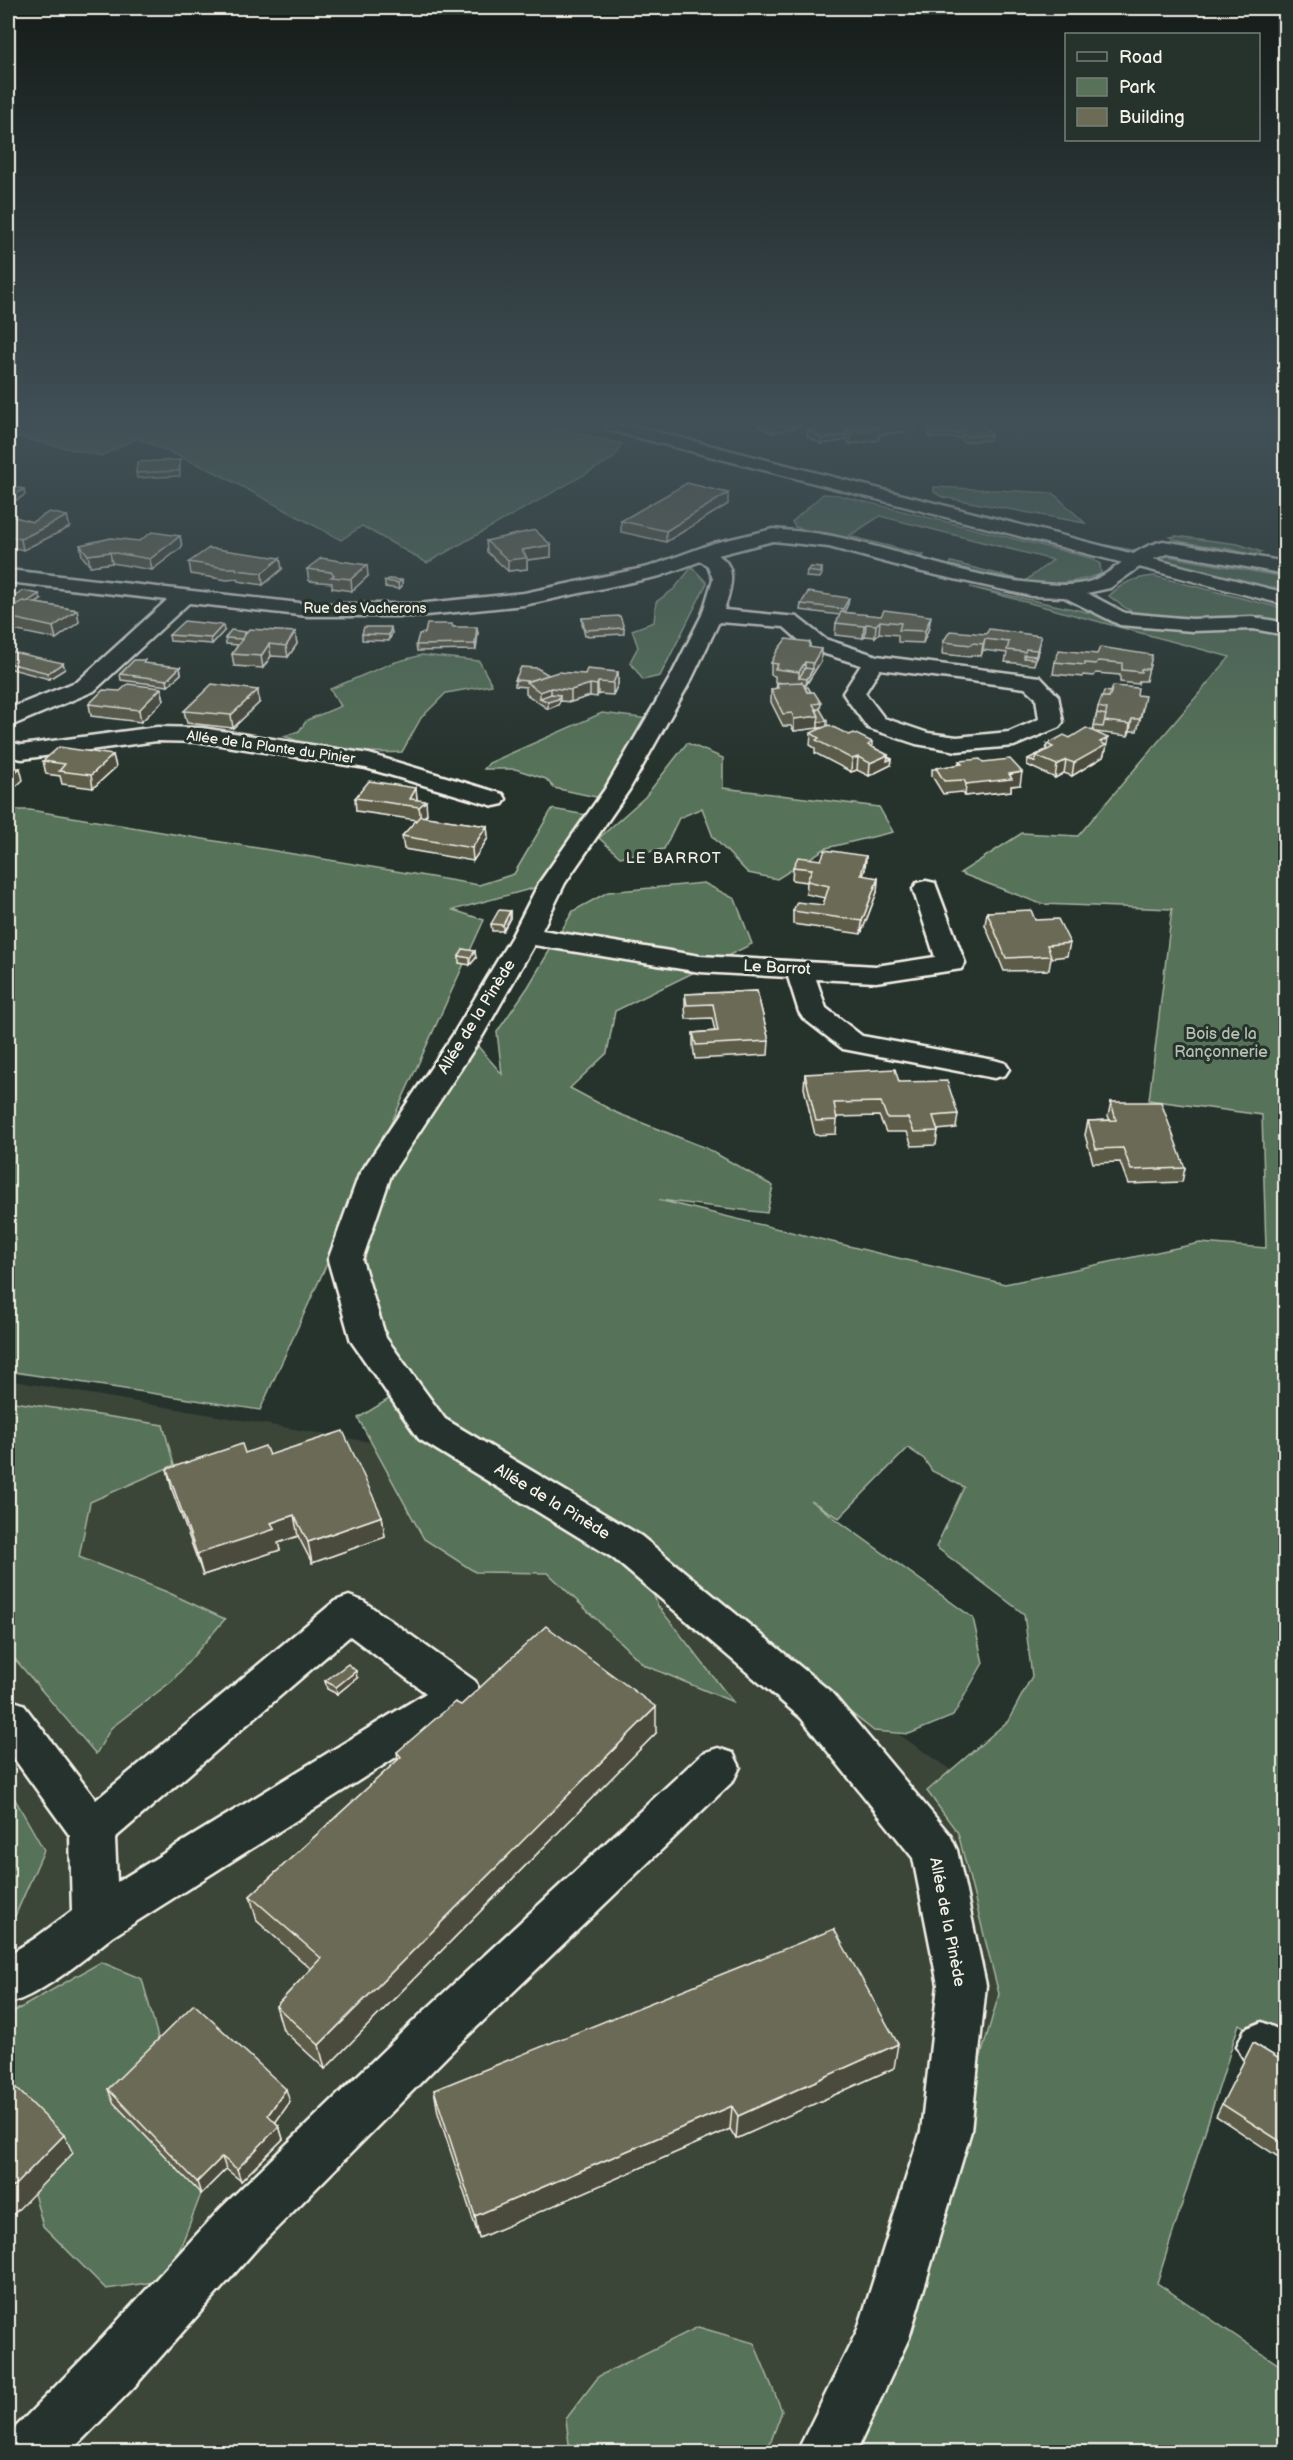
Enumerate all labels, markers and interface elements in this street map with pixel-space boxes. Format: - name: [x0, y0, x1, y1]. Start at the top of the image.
- legend: [1065, 33, 1260, 141]
- text: Road: [1119, 47, 1163, 68]
- text: Park: [1119, 77, 1155, 98]
- text: Building: [1119, 107, 1185, 128]
- street label: Rue des Vacherons: [304, 600, 427, 617]
- street label: Allée de la Plante du Pinier: [186, 727, 357, 767]
- district label: LE BARROT: [626, 849, 722, 868]
- street label: Allée de la Pinède: [434, 956, 520, 1078]
- street label: Le Barrot: [743, 957, 811, 979]
- park label: Bois de la Rançonnerie: [1174, 1025, 1268, 1062]
- street label: Allée de la Pinède: [491, 1460, 614, 1544]
- street label: Allée de la Pinède: [925, 1856, 969, 1989]

